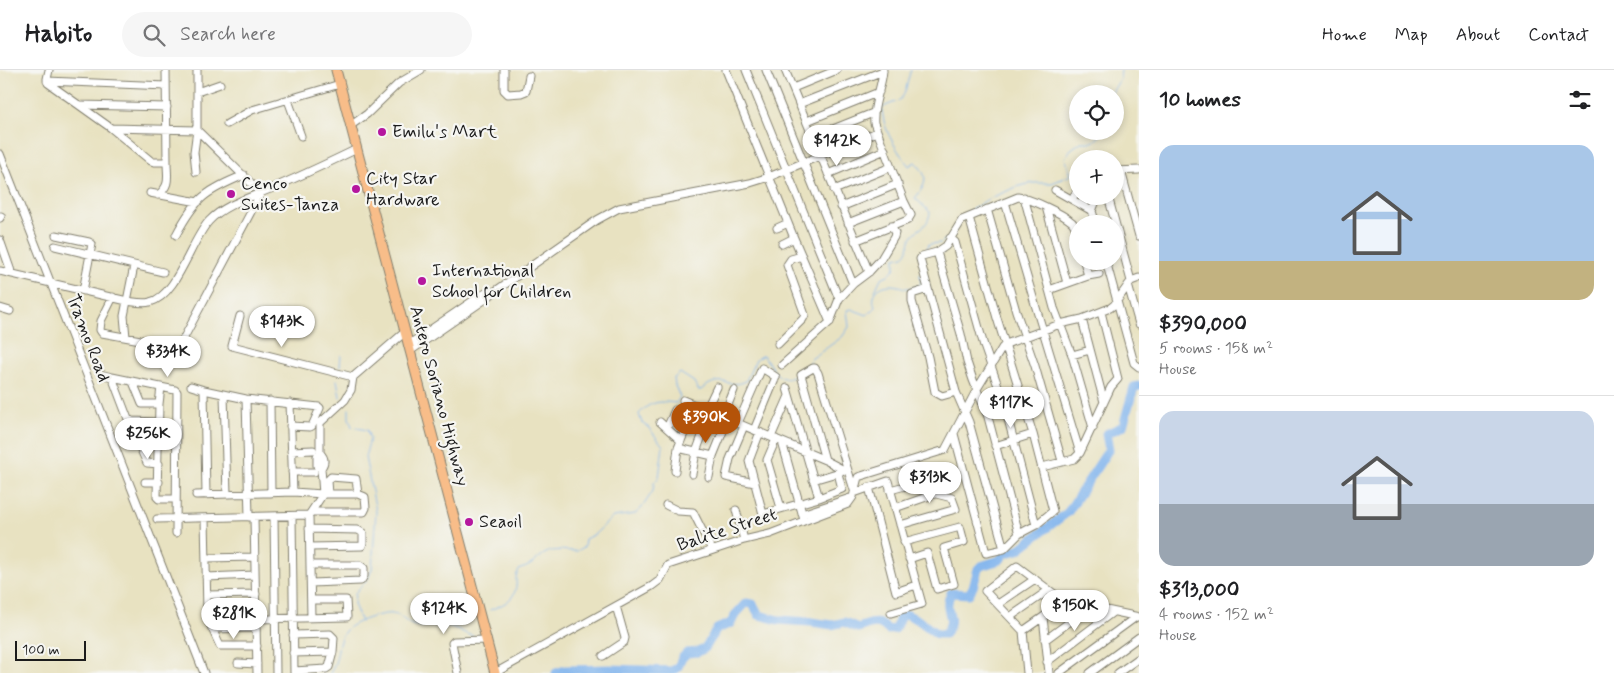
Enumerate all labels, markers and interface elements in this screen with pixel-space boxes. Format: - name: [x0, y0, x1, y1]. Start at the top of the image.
- search box: [122, 12, 472, 57]
- text: Habito: [25, 19, 92, 50]
- icon: search: [140, 21, 168, 49]
- text: Search here: [180, 22, 276, 47]
- text: Home: [1322, 23, 1367, 47]
- text: Map: [1395, 23, 1428, 47]
- text: About: [1456, 23, 1500, 47]
- text: Contact: [1528, 23, 1589, 47]
- map controls: [1069, 85, 1124, 270]
- button: locate: [1069, 85, 1124, 140]
- text: 10 homes: [1159, 86, 1241, 114]
- icon: filters: [1566, 86, 1594, 114]
- place label: Emilu's Mart: [392, 120, 497, 144]
- pin: $142K: [802, 124, 872, 167]
- marker: Emilu's Mart: [376, 126, 388, 138]
- text: $142K: [813, 130, 861, 151]
- button: +: [1069, 150, 1124, 205]
- place label: City Star Hardware: [366, 167, 440, 212]
- place label: Cenco Suites-Tanza: [241, 172, 339, 217]
- icon: home: [1332, 178, 1422, 268]
- marker: City Star Hardware: [350, 183, 362, 195]
- marker: Cenco Suites-Tanza: [225, 188, 237, 200]
- button: −: [1069, 215, 1124, 270]
- place label: International School for Children: [432, 259, 571, 306]
- marker: International School for Children: [416, 275, 428, 287]
- street label: Tramo Road: [60, 291, 116, 385]
- street label: Antero Soriano Highway: [401, 303, 475, 489]
- pin: $143K: [247, 306, 317, 348]
- text: $390,000: [1159, 310, 1247, 338]
- text: $143K: [260, 311, 304, 332]
- pin: $334K: [133, 336, 203, 378]
- text: 5 rooms · 158 m²: [1159, 338, 1273, 359]
- text: $334K: [146, 341, 190, 362]
- text: House: [1159, 359, 1197, 380]
- pin: $117K: [976, 386, 1046, 429]
- text: $117K: [989, 392, 1033, 413]
- pin: $390K: [671, 402, 741, 444]
- text: $390K: [682, 407, 730, 428]
- pin: $256K: [113, 418, 183, 460]
- text: $256K: [126, 423, 170, 444]
- icon: home: [1332, 443, 1422, 533]
- pin: $313K: [895, 462, 965, 504]
- text: $313K: [909, 467, 951, 488]
- street label: Balite Street: [674, 503, 780, 557]
- place label: Seaoil: [479, 510, 522, 534]
- marker: Seaoil: [463, 516, 475, 528]
- text: $313,000: [1159, 576, 1239, 604]
- pin: $150K: [1040, 590, 1110, 632]
- pin: $124K: [409, 592, 479, 635]
- text: $150K: [1052, 595, 1098, 616]
- pin: $281K: [199, 598, 269, 640]
- text: $124K: [421, 598, 467, 619]
- text: $281K: [212, 603, 256, 624]
- text: 4 rooms · 152 m²: [1159, 604, 1274, 625]
- text: House: [1159, 625, 1197, 646]
- scale bar: [15, 638, 86, 661]
- text: 100 m: [22, 641, 60, 659]

